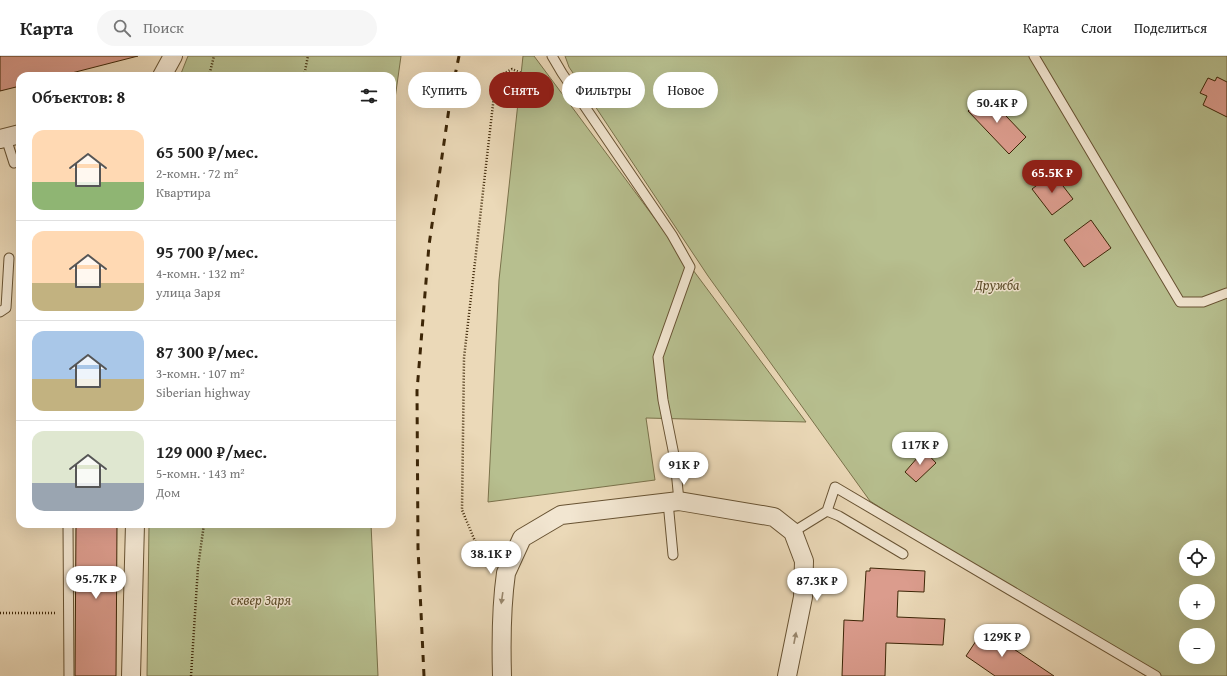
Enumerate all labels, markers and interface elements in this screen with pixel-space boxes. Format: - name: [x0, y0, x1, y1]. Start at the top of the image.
- search box: [97, 10, 377, 46]
- text: Карта: [20, 14, 73, 42]
- icon: search: [111, 17, 133, 39]
- text: Поиск: [143, 17, 184, 38]
- text: Карта: [1023, 18, 1059, 38]
- text: Слои: [1081, 18, 1112, 38]
- text: Поделиться: [1134, 18, 1207, 38]
- chip: Купить: [408, 72, 481, 108]
- chip: Снять: [489, 72, 554, 108]
- chip: Фильтры: [562, 72, 645, 108]
- chip: Новое: [653, 72, 718, 108]
- text: Объектов: 8: [32, 84, 125, 109]
- icon: filters: [358, 85, 380, 107]
- pin: 50.4K ₽: [960, 90, 1034, 124]
- text: 50.4K ₽: [976, 93, 1018, 112]
- text: 65 500 ₽/мес.: [156, 139, 258, 164]
- icon: home: [64, 146, 112, 194]
- pin: 65.5K ₽: [1015, 160, 1089, 194]
- text: 65.5K ₽: [1031, 163, 1073, 182]
- text: 2-комн. · 72 m²: [156, 164, 238, 183]
- text: Квартира: [156, 183, 211, 202]
- text: 95 700 ₽/мес.: [156, 239, 258, 264]
- icon: home: [64, 247, 112, 295]
- text: 4-комн. · 132 m²: [156, 264, 245, 283]
- park label: Дружба: [974, 275, 1020, 295]
- text: улица Заря: [156, 283, 220, 302]
- text: 87 300 ₽/мес.: [156, 339, 258, 364]
- icon: home: [64, 347, 112, 395]
- text: 3-комн. · 107 m²: [156, 364, 245, 383]
- text: Siberian highway: [156, 383, 251, 402]
- pin: 117K ₽: [887, 432, 953, 466]
- text: 117K ₽: [901, 435, 939, 454]
- text: 129 000 ₽/мес.: [156, 439, 267, 464]
- icon: home: [64, 447, 112, 495]
- pin: 91K ₽: [656, 452, 712, 486]
- text: 91K ₽: [668, 455, 700, 474]
- text: 5-комн. · 143 m²: [156, 464, 245, 483]
- text: Дом: [156, 483, 180, 502]
- map controls: [1179, 540, 1215, 664]
- button: locate: [1179, 540, 1215, 576]
- pin: 38.1K ₽: [454, 541, 528, 575]
- text: 38.1K ₽: [470, 544, 512, 563]
- pin: 95.7K ₽: [59, 566, 133, 600]
- pin: 87.3K ₽: [780, 568, 854, 602]
- text: 95.7K ₽: [75, 569, 117, 588]
- text: 87.3K ₽: [796, 571, 838, 590]
- button: +: [1179, 584, 1215, 620]
- park label: сквер Заря: [231, 590, 291, 610]
- one-way arrow: [499, 592, 505, 604]
- pin: 129K ₽: [969, 624, 1035, 658]
- text: 129K ₽: [983, 627, 1021, 646]
- button: −: [1179, 628, 1215, 664]
- one-way arrow: [792, 632, 798, 644]

